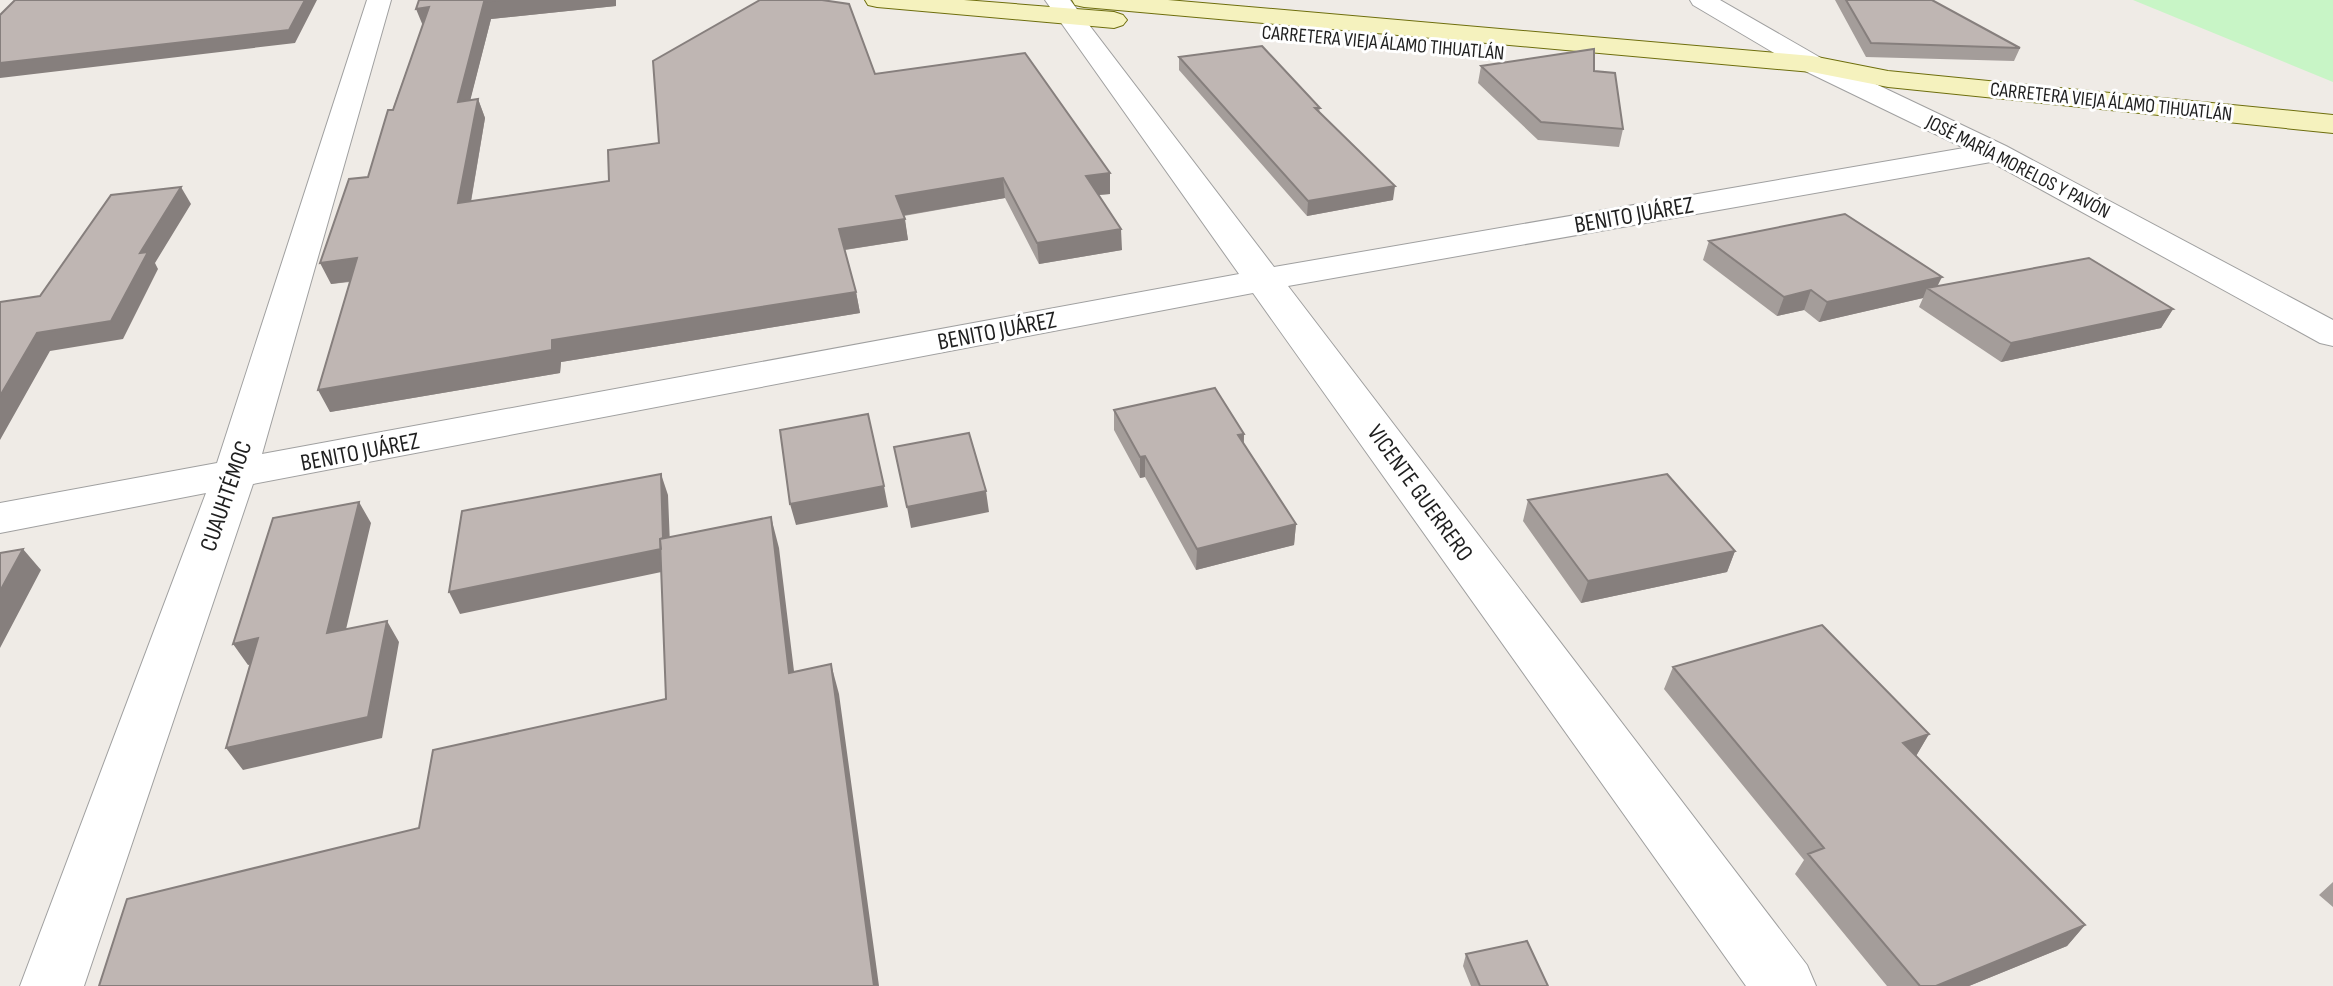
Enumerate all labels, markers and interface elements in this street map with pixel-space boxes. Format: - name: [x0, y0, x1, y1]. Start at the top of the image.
- street label: CARRETERA VIEJA ÁLAMO TIHUATLÁN: [1261, 20, 1505, 66]
- street label: CARRETERA VIEJA ÁLAMO TIHUATLÁN: [1989, 77, 2233, 127]
- street label: JOSÉ MARÍA MORELOS Y PAVÓN: [1921, 110, 2114, 224]
- street label: BENITO JUÁREZ: [1572, 190, 1696, 240]
- street label: BENITO JUÁREZ: [935, 305, 1059, 357]
- street label: VICENTE GUERRERO: [1361, 419, 1479, 567]
- street label: BENITO JUÁREZ: [298, 426, 422, 478]
- street label: CUAUHTÉMOC: [194, 437, 258, 555]

